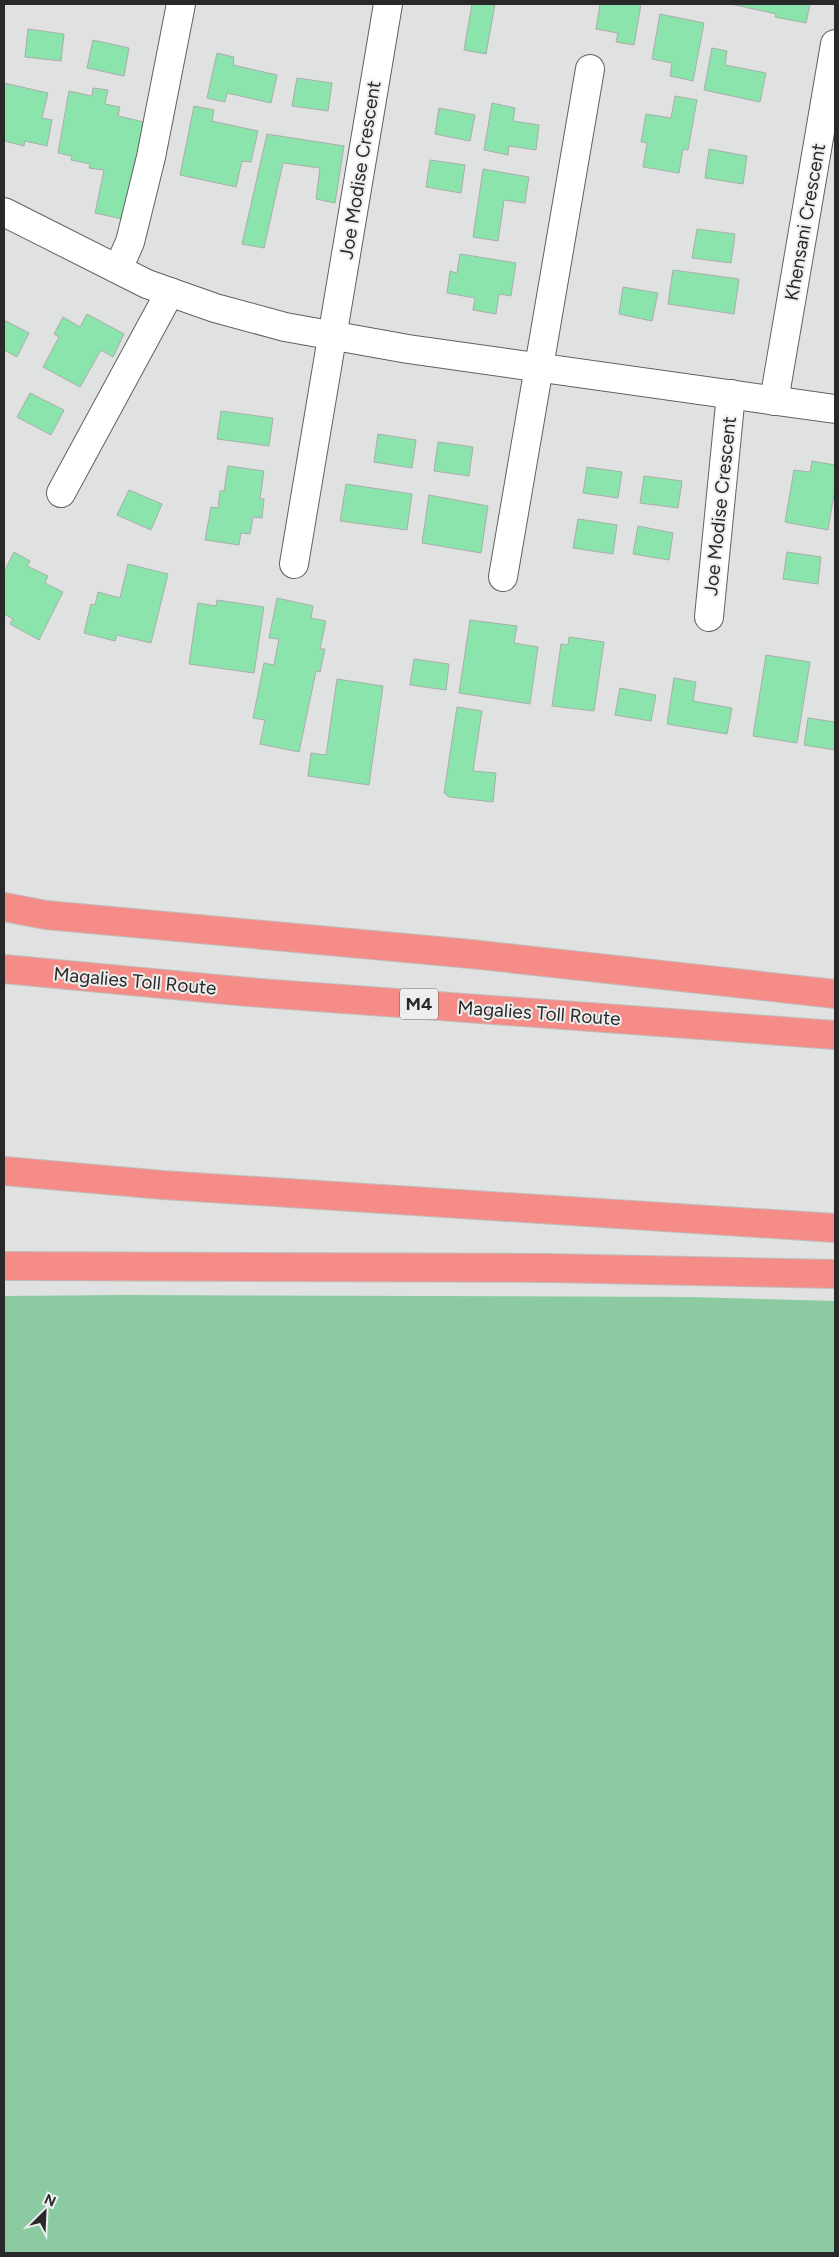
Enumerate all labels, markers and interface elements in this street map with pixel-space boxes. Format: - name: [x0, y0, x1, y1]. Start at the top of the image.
- street label: Joe Modise Crescent: [335, 79, 385, 261]
- street label: Khensani Crescent: [780, 142, 830, 302]
- street label: Joe Modise Crescent: [699, 415, 741, 597]
- street label: Magalies Toll Route: [53, 962, 217, 1000]
- road number: M4: [400, 989, 438, 1020]
- street label: Magalies Toll Route: [457, 996, 621, 1030]
- north arrow: [20, 2187, 70, 2237]
- text: N: [42, 2191, 58, 2211]

